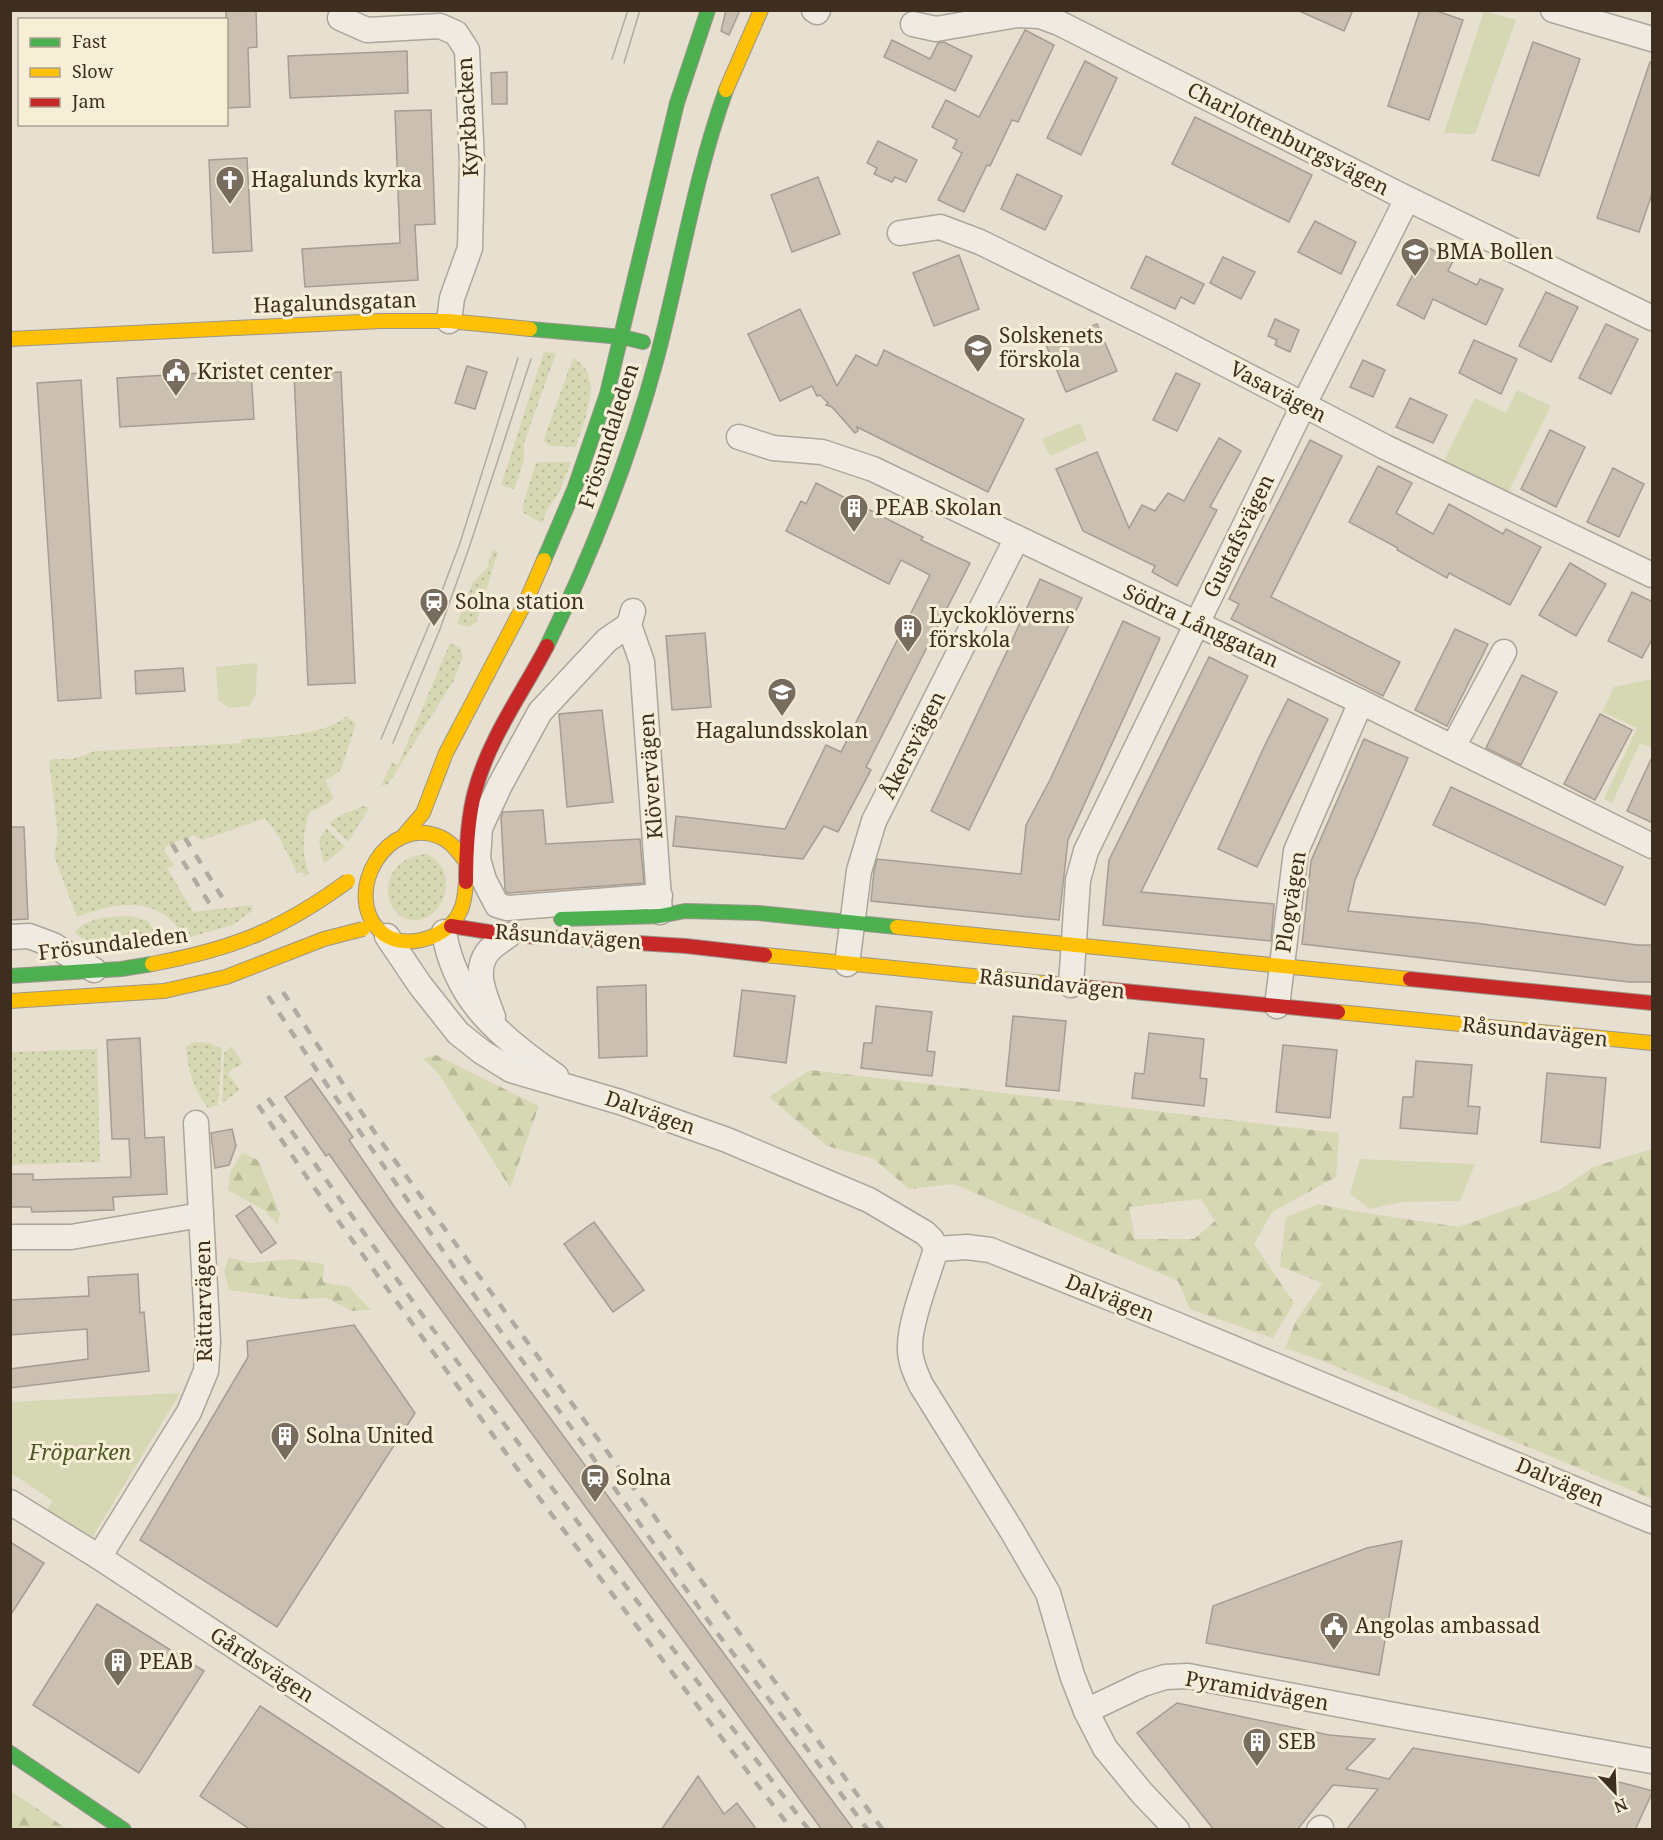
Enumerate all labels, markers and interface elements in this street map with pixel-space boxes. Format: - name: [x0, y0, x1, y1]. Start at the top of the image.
- legend: [18, 18, 228, 126]
- text: Fast: [72, 29, 107, 53]
- street label: Kyrkbacken: [450, 56, 484, 178]
- text: Slow: [72, 59, 114, 83]
- street label: Charlottenburgsvägen: [1183, 75, 1394, 201]
- text: Jam: [71, 89, 106, 113]
- church icon: Hagalunds kyrka: [214, 164, 246, 206]
- place label: Hagalunds kyrka: [251, 165, 422, 193]
- school or university icon: BMA Bollen: [1399, 236, 1431, 278]
- place label: BMA Bollen: [1436, 237, 1553, 265]
- street label: Hagalundsgatan: [253, 285, 417, 319]
- place label: Solskenets förskola: [999, 321, 1103, 373]
- school or university icon: Solskenets förskola: [962, 332, 994, 374]
- street label: Vasavägen: [1225, 354, 1332, 428]
- public building icon: Kristet center: [160, 356, 192, 398]
- place label: Kristet center: [197, 357, 333, 385]
- street label: Frösundaleden: [571, 360, 645, 512]
- street label: Gustafsvägen: [1196, 469, 1280, 602]
- building icon: PEAB Skolan: [838, 492, 870, 534]
- place label: PEAB Skolan: [875, 493, 1002, 521]
- street label: Södra Långgatan: [1119, 577, 1284, 673]
- station icon: Solna station: [418, 586, 450, 628]
- place label: Solna station: [455, 587, 584, 615]
- place label: Lyckoklöverns förskola: [929, 601, 1075, 653]
- building icon: Lyckoklöverns förskola: [892, 612, 924, 654]
- school or university icon: Hagalundsskolan: [766, 676, 798, 718]
- street label: Åkersvägen: [873, 686, 951, 803]
- street label: Klövervägen: [632, 712, 668, 840]
- place label: Hagalundsskolan: [696, 716, 868, 744]
- street label: Plogvägen: [1268, 849, 1312, 955]
- street label: Råsundavägen: [494, 917, 642, 955]
- street label: Frösundaleden: [36, 920, 189, 966]
- street label: Råsundavägen: [978, 961, 1127, 1005]
- street label: Råsundavägen: [1461, 1009, 1610, 1053]
- street label: Dalvägen: [601, 1084, 699, 1141]
- street label: Rättarvägen: [188, 1240, 218, 1362]
- street label: Dalvägen: [1062, 1267, 1159, 1328]
- building icon: Solna United: [269, 1420, 301, 1462]
- place label: Solna United: [306, 1421, 434, 1449]
- park label: Fröparken: [28, 1438, 132, 1466]
- street label: Dalvägen: [1512, 1450, 1609, 1512]
- station icon: Solna: [579, 1462, 611, 1504]
- place label: Solna: [616, 1463, 671, 1491]
- public building icon: Angolas ambassad: [1318, 1610, 1350, 1652]
- place label: Angolas ambassad: [1355, 1611, 1540, 1639]
- street label: Gårdsvägen: [205, 1620, 320, 1708]
- building icon: PEAB: [102, 1646, 134, 1688]
- place label: PEAB: [139, 1647, 193, 1675]
- street label: Pyramidvägen: [1183, 1664, 1331, 1716]
- building icon: SEB: [1241, 1726, 1273, 1768]
- place label: SEB: [1278, 1727, 1316, 1755]
- north arrow: [1585, 1762, 1645, 1822]
- text: N: [1610, 1793, 1631, 1819]

